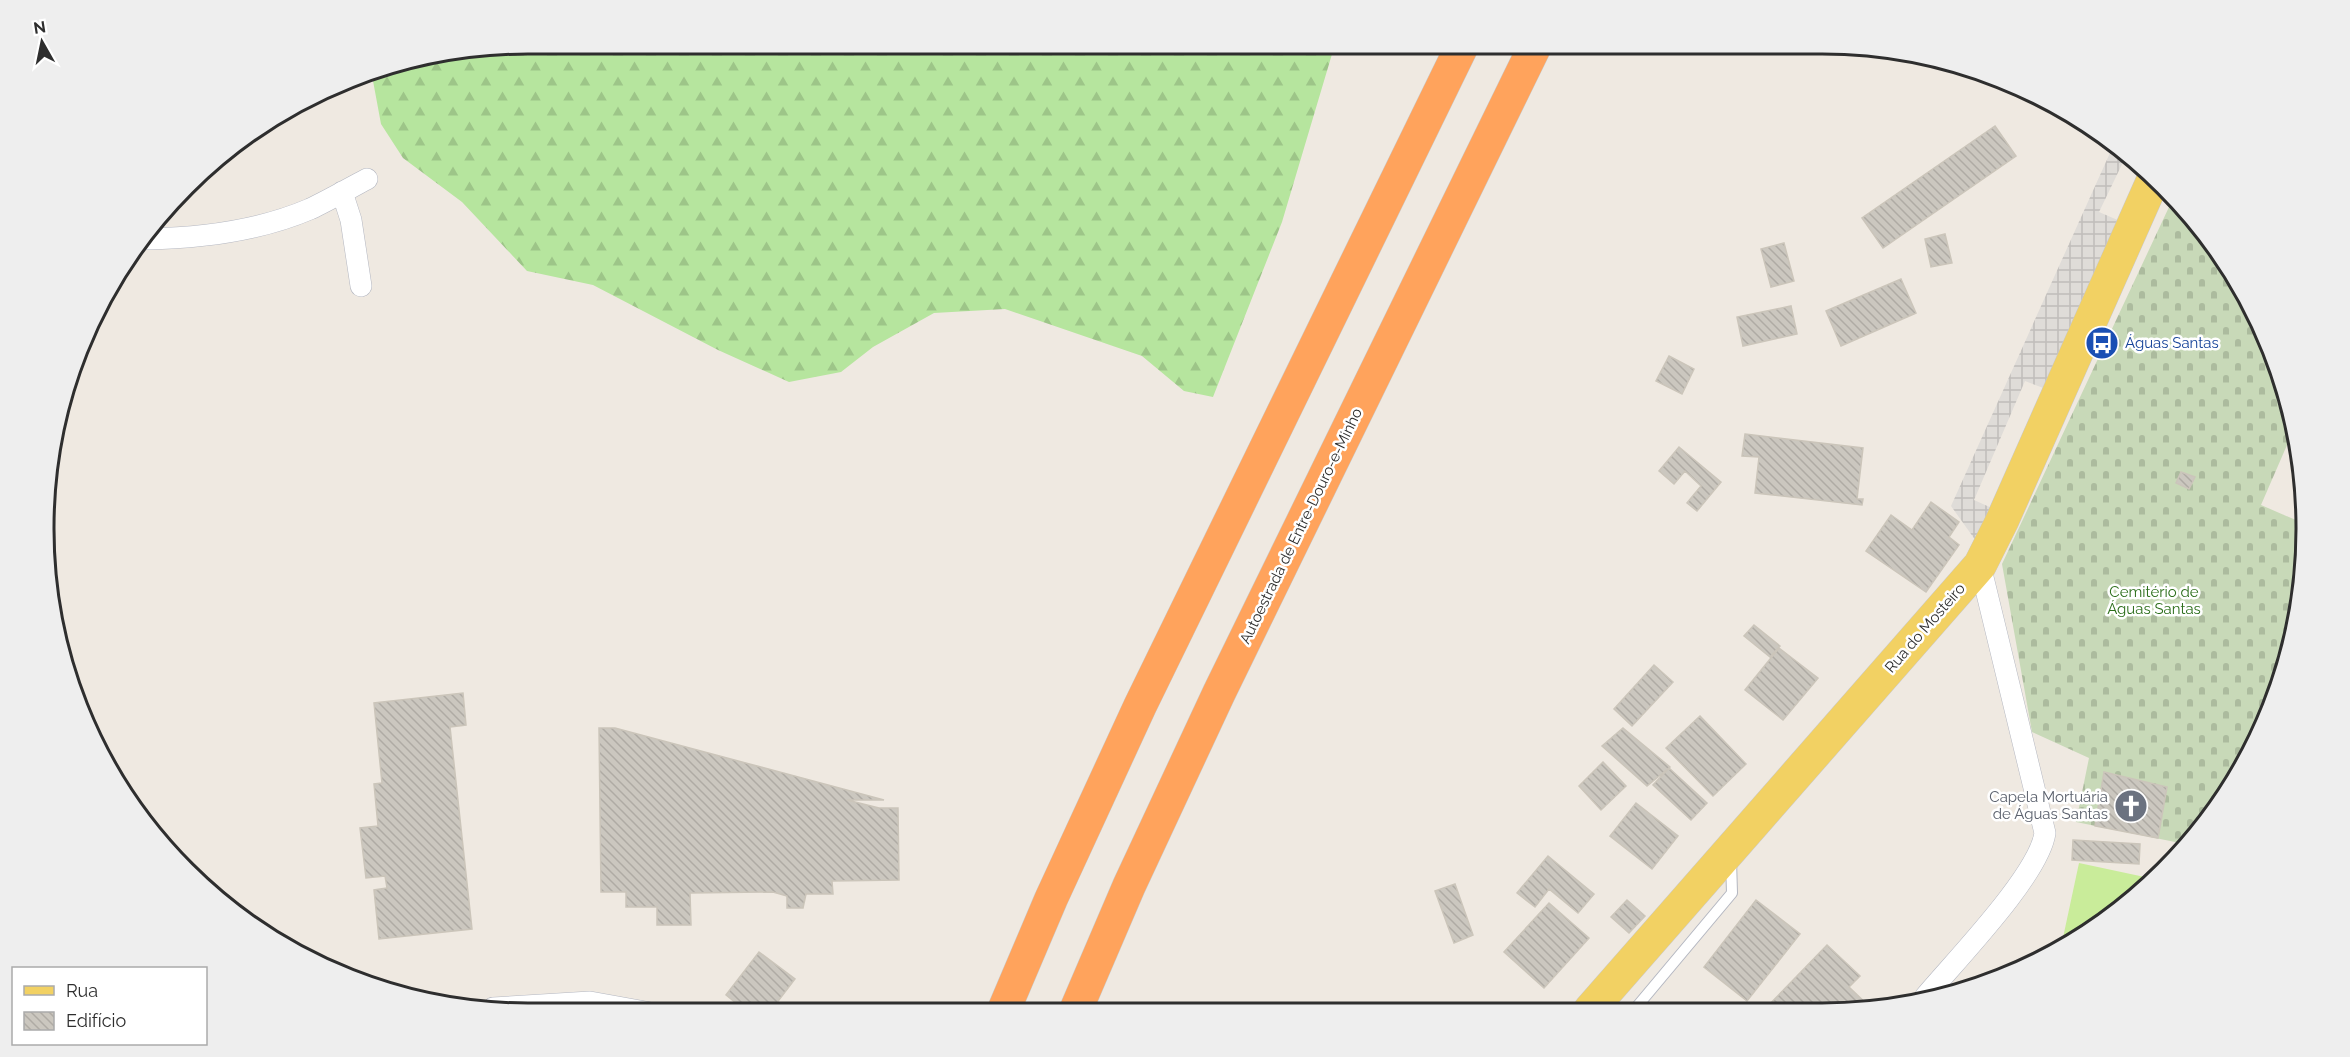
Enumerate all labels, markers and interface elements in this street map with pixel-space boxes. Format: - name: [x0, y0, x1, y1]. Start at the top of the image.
- north arrow: [12, 12, 72, 72]
- text: N: [32, 17, 47, 38]
- bus stop icon: Águas Santas: [2084, 325, 2120, 361]
- place label: Águas Santas: [2125, 334, 2219, 352]
- street label: Autoestrada de Entre-Douro-e-Minho: [1236, 405, 1366, 647]
- street label: Rua do Mosteiro: [1881, 579, 1969, 676]
- park label: Cemitério de Águas Santas: [2107, 583, 2201, 618]
- place label: Capela Mortuária de Águas Santas: [1989, 788, 2108, 823]
- church icon: Capela Mortuária de Águas Santas: [2113, 788, 2149, 824]
- legend: [12, 967, 207, 1045]
- text: Rua: [66, 980, 98, 1001]
- text: Edifício: [66, 1010, 126, 1031]

